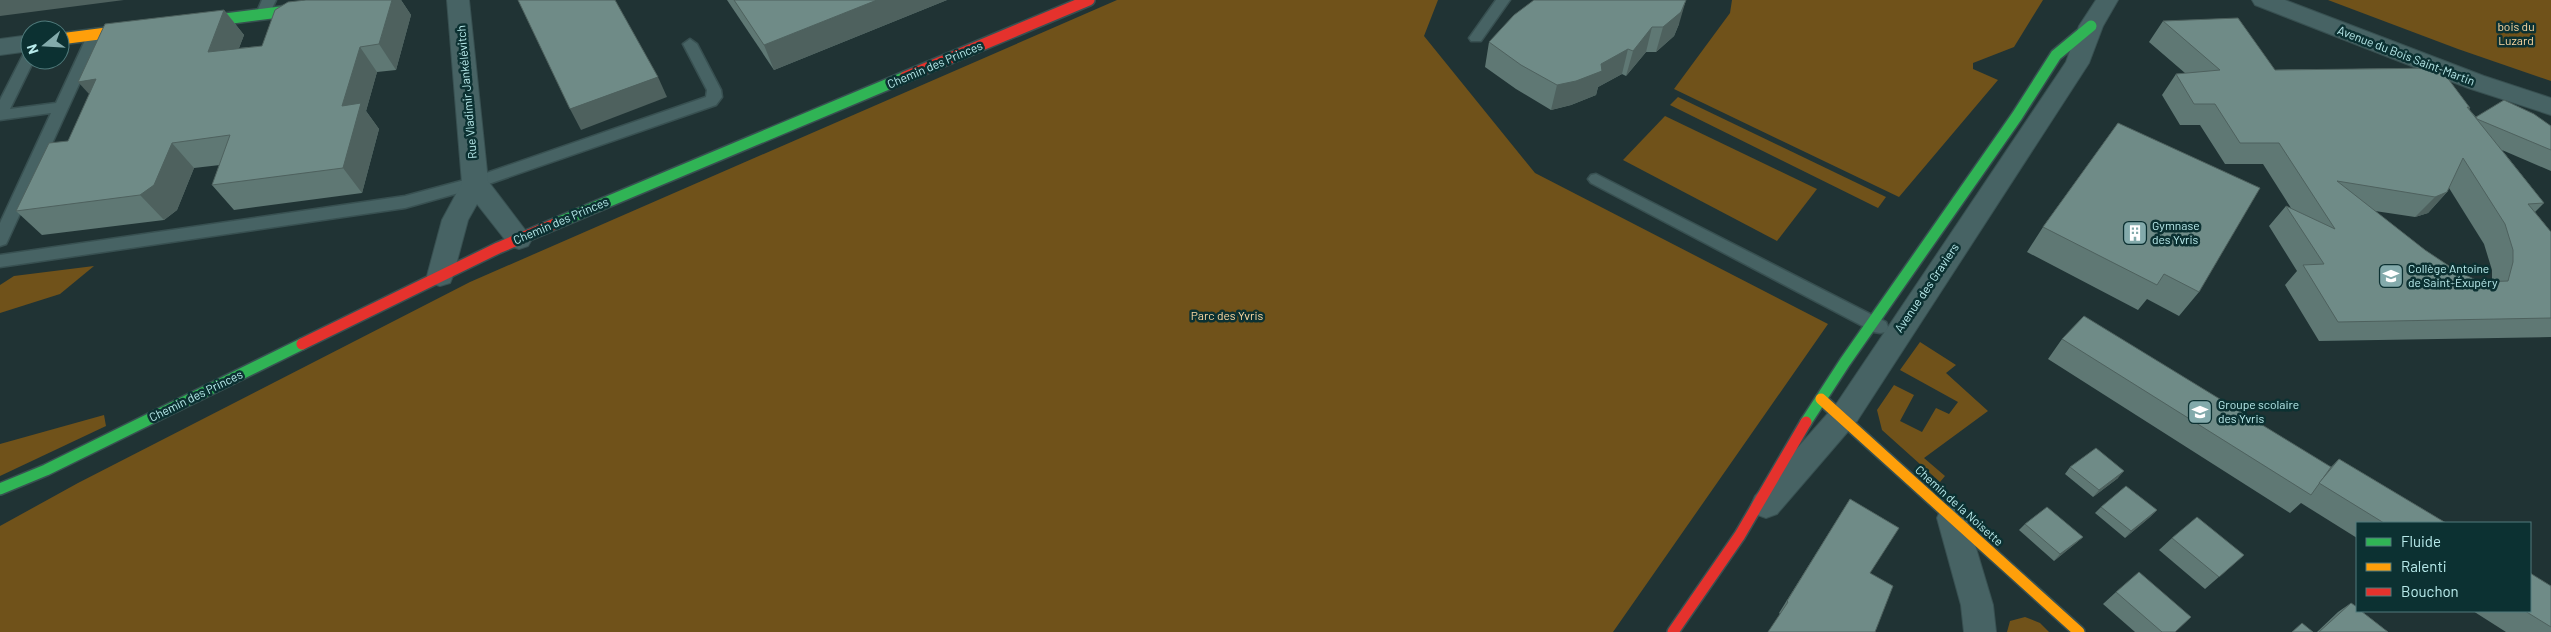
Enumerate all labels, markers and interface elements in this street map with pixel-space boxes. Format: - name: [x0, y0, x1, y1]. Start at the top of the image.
- park label: bois du Luzard: [2497, 19, 2535, 47]
- north arrow: [20, 20, 70, 70]
- street label: Avenue du Bois Saint-Martin: [2336, 22, 2477, 88]
- street label: Rue Vladimir Jankélévitch: [453, 25, 479, 160]
- street label: Chemin des Princes: [885, 38, 985, 90]
- text: N: [23, 42, 42, 56]
- street label: Chemin des Princes: [511, 194, 611, 246]
- place label: Gymnase des Yvris: [2152, 218, 2200, 246]
- building icon: Gymnase des Yvris: [2122, 220, 2148, 246]
- street label: Avenue des Graviers: [1891, 240, 1961, 335]
- place label: Collège Antoine de Saint-Éxupéry: [2408, 261, 2498, 289]
- school or university icon: Collège Antoine de Saint-Éxupéry: [2378, 263, 2404, 289]
- park label: Parc des Yvris: [1191, 308, 1263, 322]
- street label: Chemin des Princes: [147, 366, 245, 424]
- place label: Groupe scolaire des Yvris: [2218, 397, 2299, 425]
- school or university icon: Groupe scolaire des Yvris: [2187, 399, 2213, 425]
- street label: Chemin de la Noisette: [1913, 462, 2006, 548]
- legend: [2356, 522, 2531, 612]
- text: Fluide: [2401, 532, 2441, 550]
- text: Ralenti: [2401, 557, 2447, 575]
- text: Bouchon: [2401, 582, 2459, 600]

